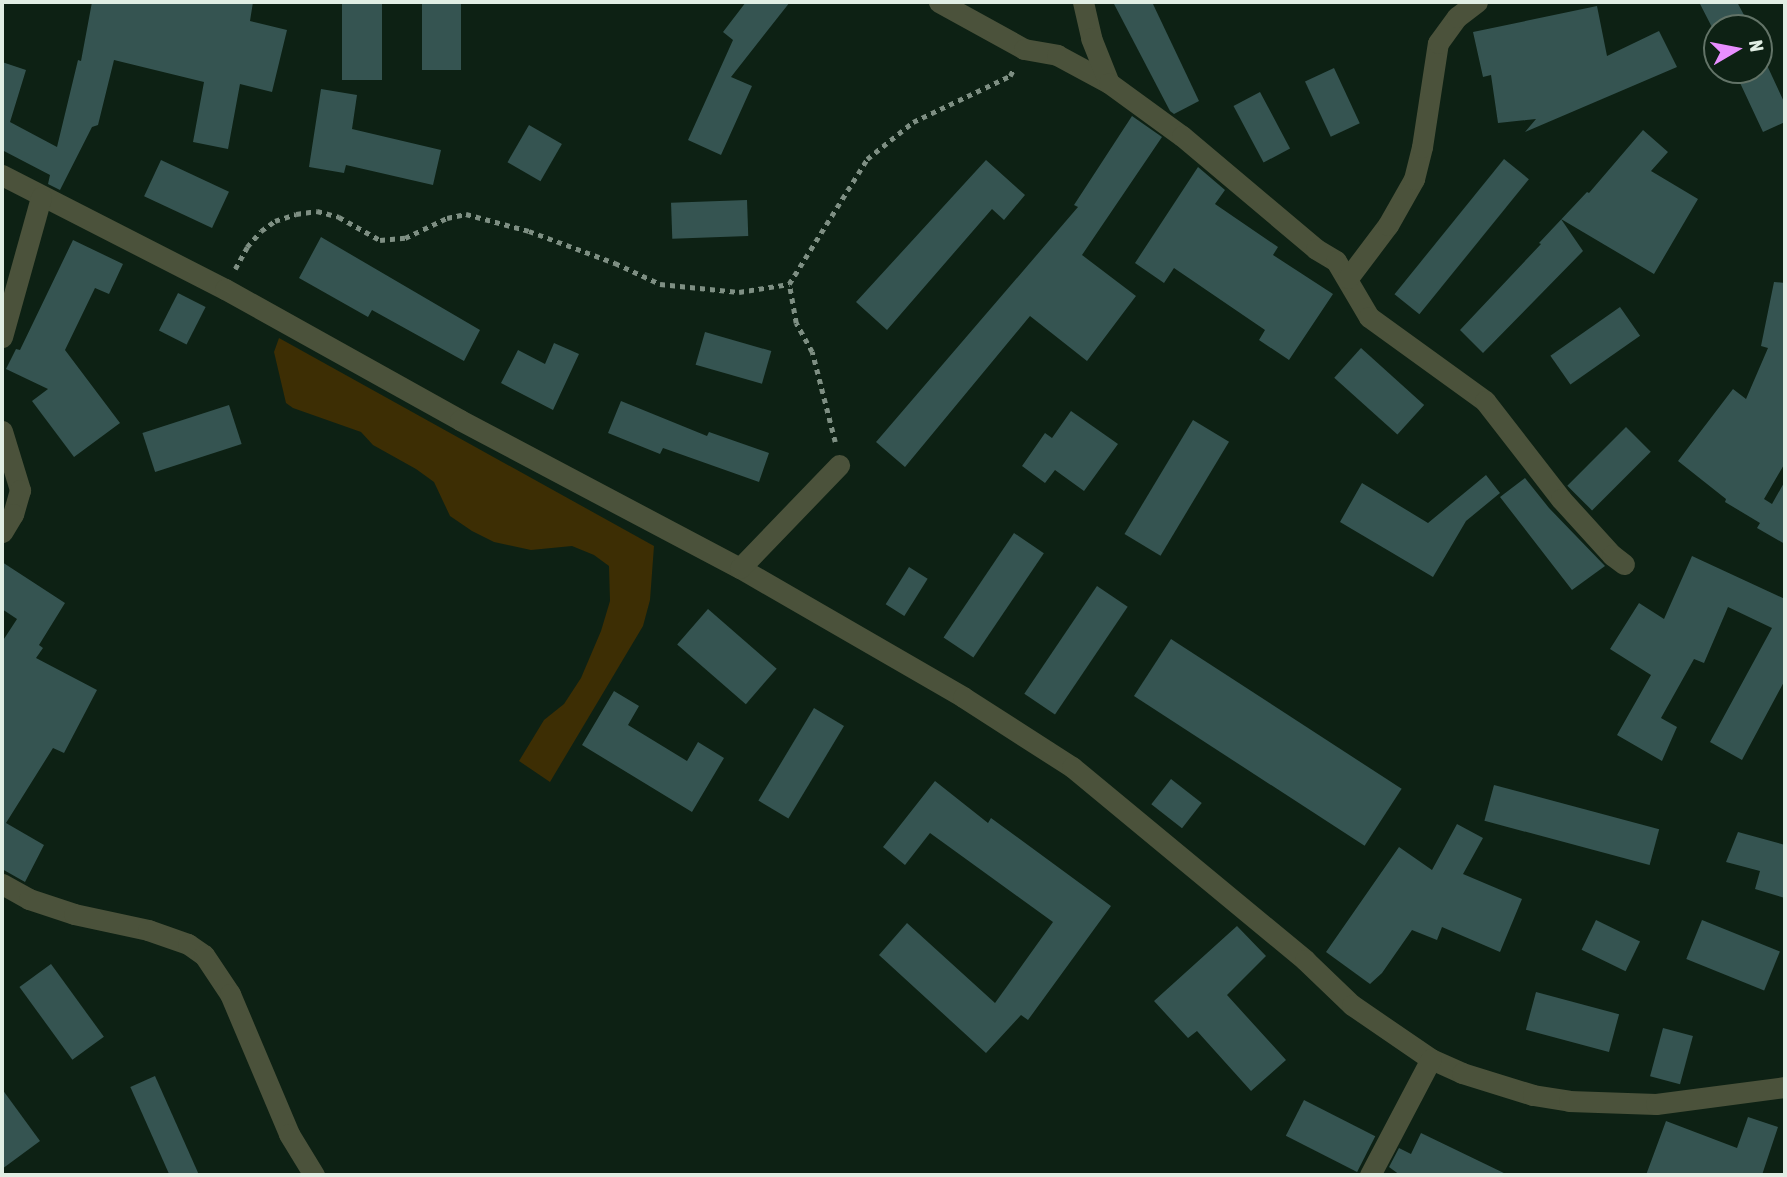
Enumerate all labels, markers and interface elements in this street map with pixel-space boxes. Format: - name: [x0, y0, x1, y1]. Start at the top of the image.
- north arrow: [1703, 14, 1773, 84]
- text: N: [1745, 38, 1769, 53]

